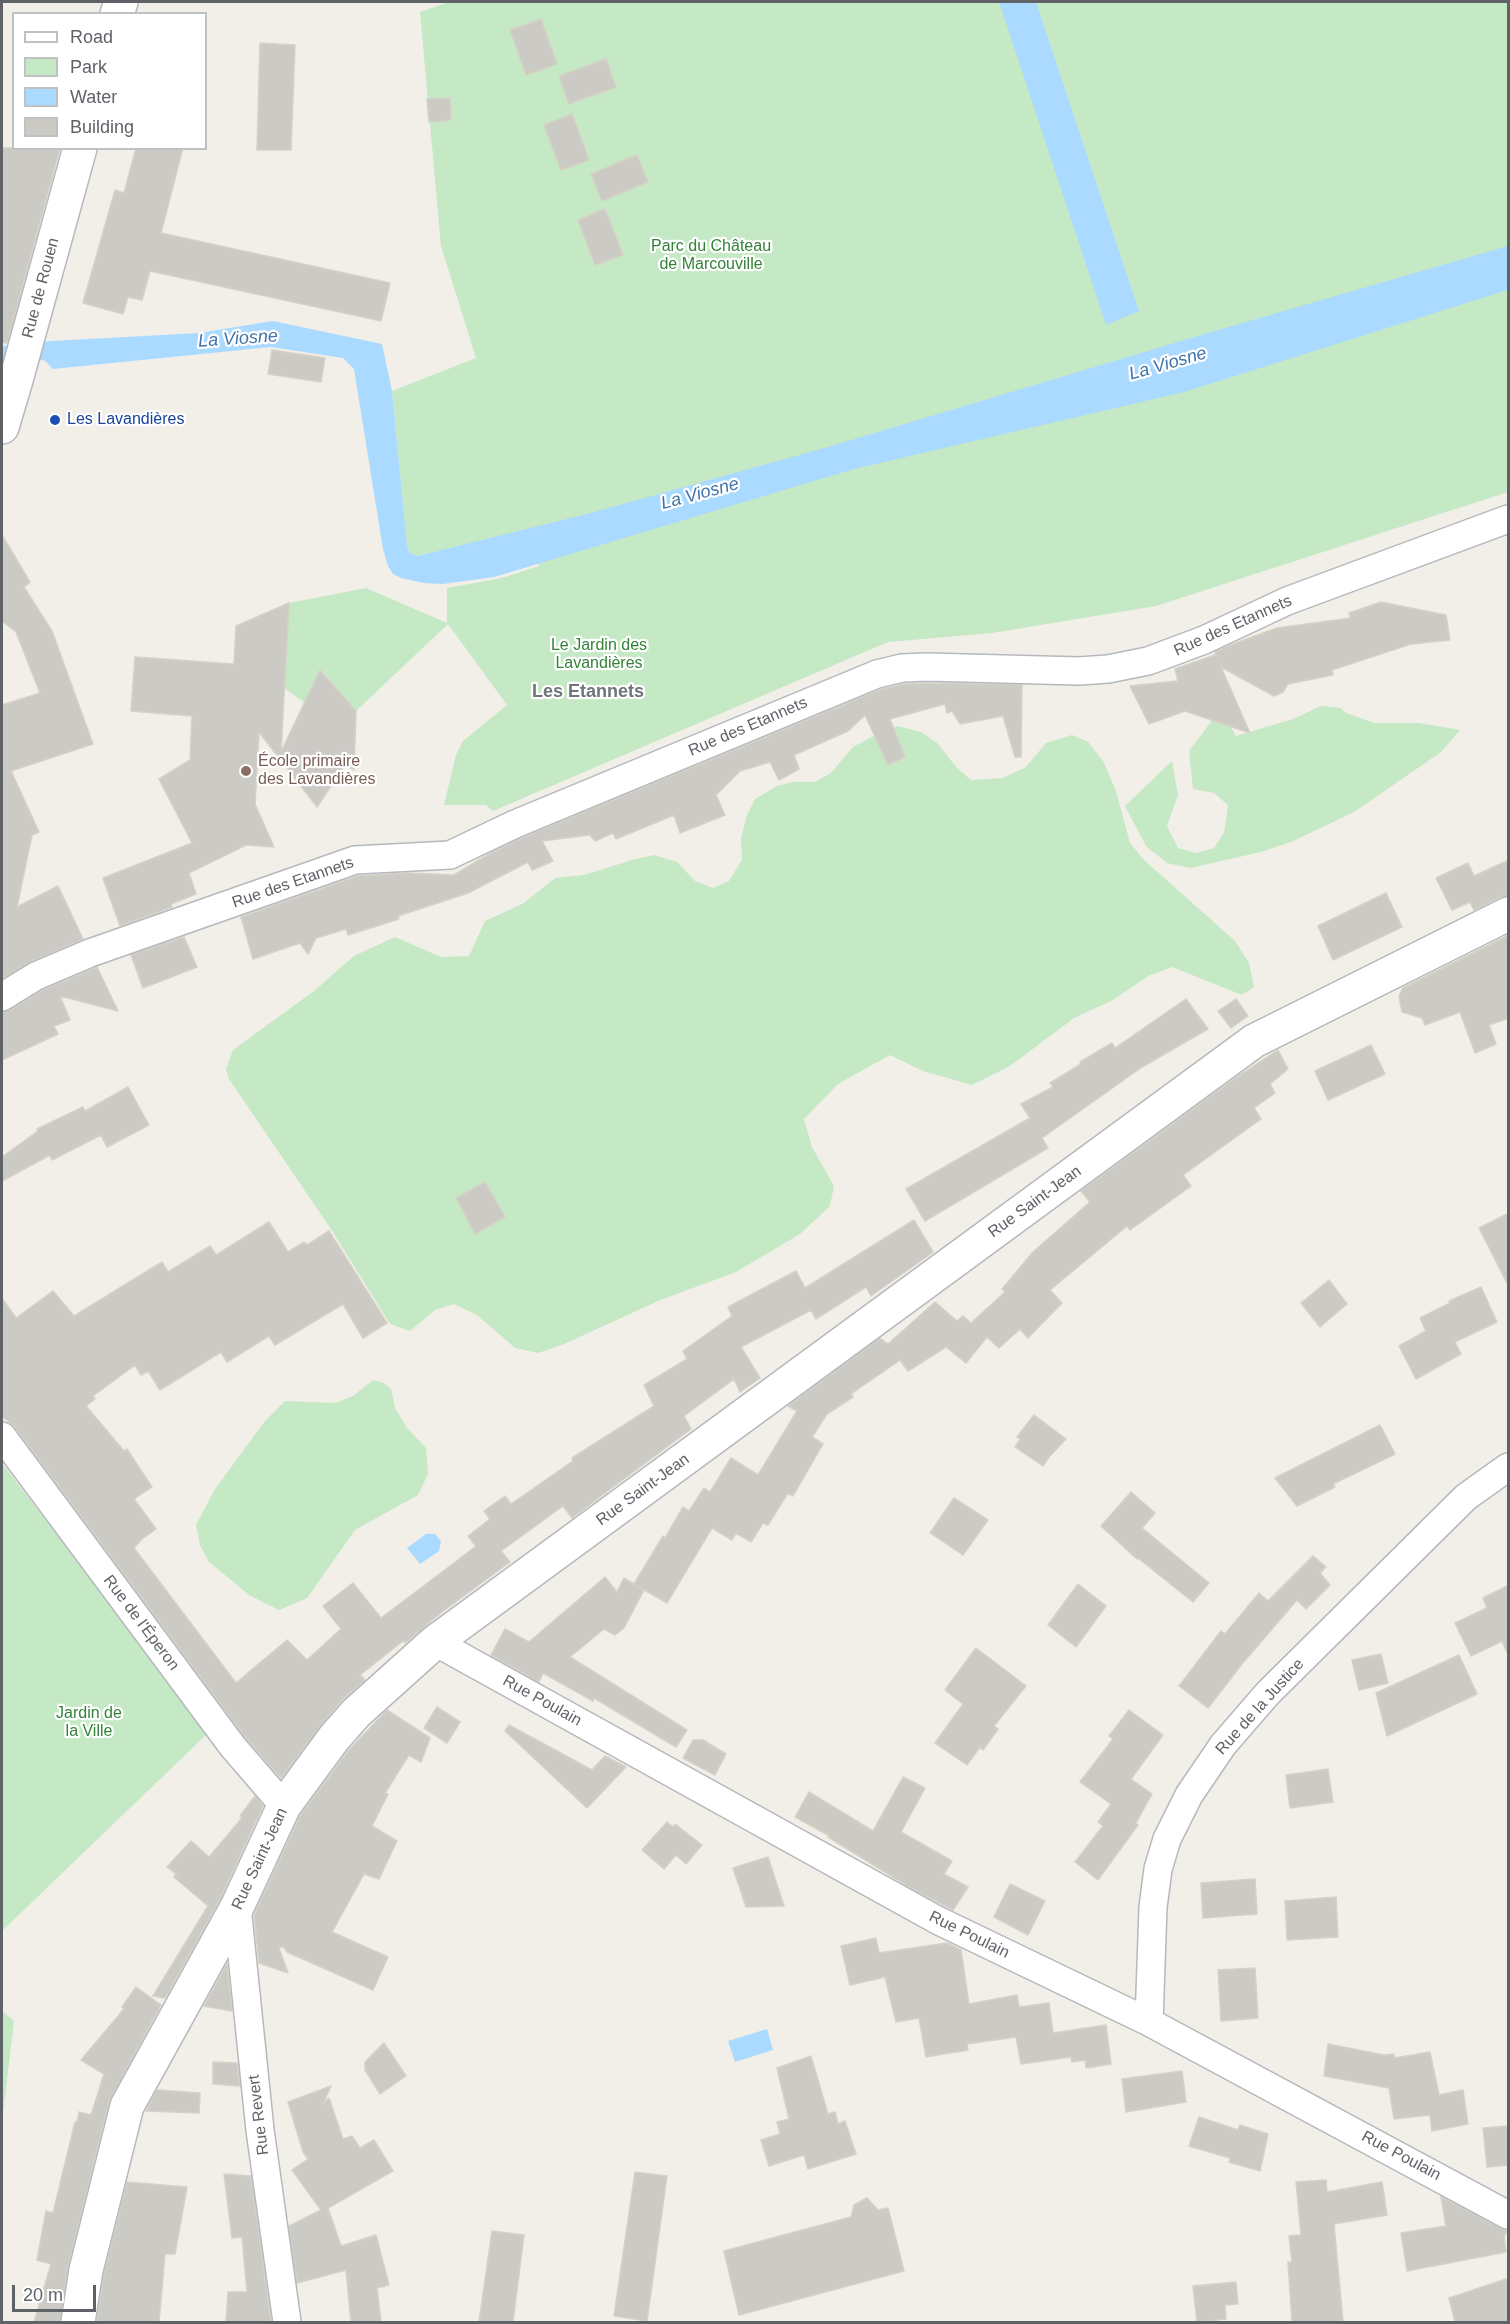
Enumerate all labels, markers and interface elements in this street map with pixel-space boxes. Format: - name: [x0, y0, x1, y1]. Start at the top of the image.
- legend: [12, 12, 207, 150]
- text: Road: [70, 27, 113, 47]
- text: Park: [70, 57, 107, 77]
- text: Water: [70, 87, 117, 107]
- text: Building: [70, 117, 134, 137]
- street label: Rue de Rouen: [18, 236, 64, 340]
- park label: Parc du Château de Marcouville: [651, 237, 771, 275]
- water label: La Viosne: [197, 325, 279, 353]
- water label: La Viosne: [1127, 343, 1209, 385]
- place label: Les Lavandières: [67, 410, 184, 430]
- marker: Les Lavandières: [48, 413, 62, 427]
- water label: La Viosne: [659, 473, 741, 515]
- street label: Rue des Etannets: [1171, 591, 1295, 661]
- park label: Le Jardin des Lavandières: [551, 636, 647, 674]
- district label: Les Etannets: [532, 681, 644, 703]
- street label: Rue des Etannets: [686, 693, 810, 761]
- place label: École primaire des Lavandières: [258, 752, 375, 790]
- marker: École primaire des Lavandières: [239, 764, 253, 778]
- street label: Rue des Etannets: [230, 853, 356, 913]
- street label: Rue Saint-Jean: [985, 1162, 1085, 1242]
- street label: Rue Saint-Jean: [593, 1450, 693, 1530]
- street label: Rue de l'Éperon: [99, 1572, 183, 1674]
- street label: Rue de la Justice: [1212, 1655, 1308, 1759]
- street label: Rue Poulain: [499, 1671, 585, 1731]
- park label: Jardin de la Ville: [56, 1704, 122, 1742]
- street label: Rue Saint-Jean: [228, 1805, 292, 1913]
- street label: Rue Poulain: [926, 1907, 1012, 1963]
- street label: Rue Revert: [245, 2074, 273, 2156]
- street label: Rue Poulain: [1358, 2127, 1444, 2185]
- scale bar: [15, 2273, 99, 2311]
- text: 20 m: [23, 2285, 63, 2305]

